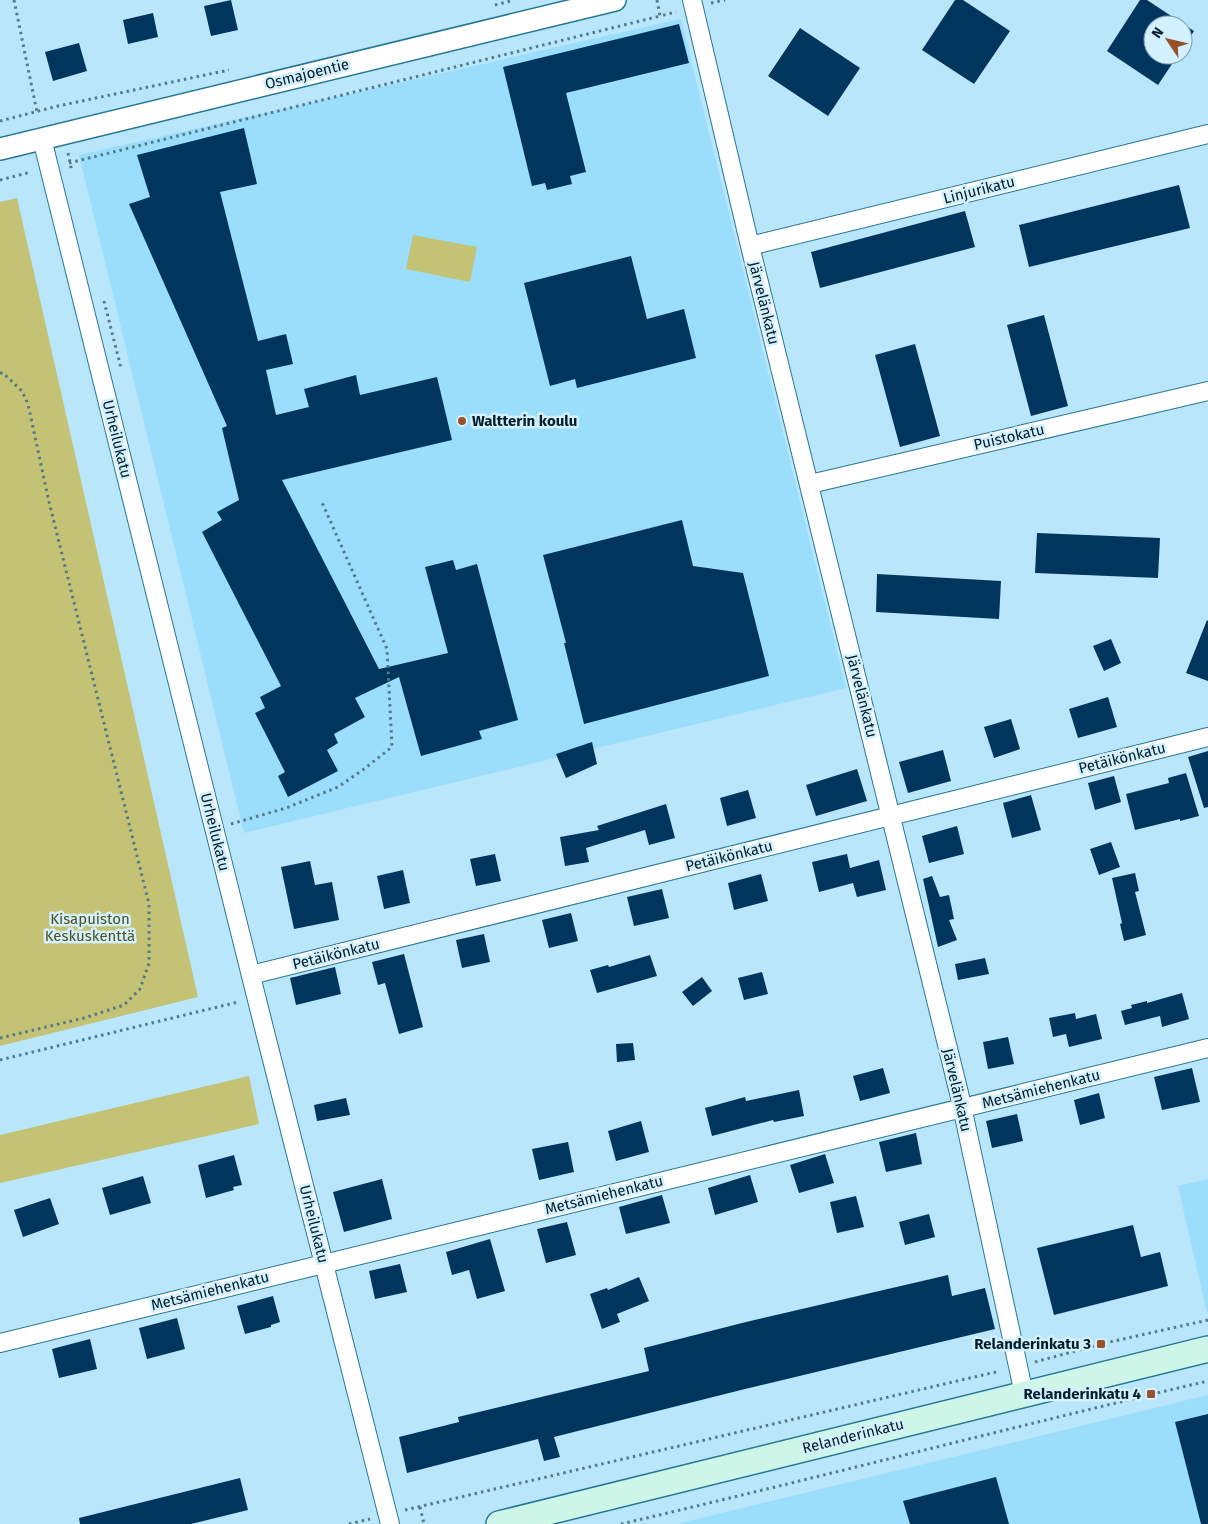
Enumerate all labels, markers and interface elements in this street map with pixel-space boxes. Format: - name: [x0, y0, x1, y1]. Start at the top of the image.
- north arrow: [1143, 15, 1193, 65]
- text: N: [1148, 24, 1167, 42]
- street label: Osmajoentie: [263, 55, 351, 93]
- street label: Linjurikatu: [941, 172, 1017, 208]
- street label: Järvelänkatu: [745, 260, 783, 346]
- street label: Urheilukatu: [99, 398, 135, 480]
- place label: Waltterin koulu: [472, 412, 577, 430]
- marker: Waltterin koulu: [456, 415, 468, 427]
- street label: Puistokatu: [972, 420, 1046, 454]
- street label: Järvelänkatu: [843, 653, 881, 739]
- street label: Petäikönkatu: [1077, 739, 1167, 777]
- street label: Urheilukatu: [197, 791, 233, 873]
- street label: Petäikönkatu: [684, 837, 774, 875]
- park label: Kisapuiston Keskuskenttä: [45, 910, 135, 945]
- street label: Petäikönkatu: [291, 935, 381, 973]
- street label: Järvelänkatu: [939, 1047, 975, 1133]
- street label: Metsämiehenkatu: [980, 1066, 1102, 1112]
- street label: Metsämiehenkatu: [543, 1172, 665, 1218]
- street label: Urheilukatu: [296, 1183, 332, 1265]
- street label: Metsämiehenkatu: [149, 1268, 271, 1314]
- place label: Relanderinkatu 3: [974, 1335, 1091, 1353]
- marker: Relanderinkatu 3: [1095, 1338, 1107, 1350]
- place label: Relanderinkatu 4: [1024, 1385, 1142, 1403]
- marker: Relanderinkatu 4: [1145, 1388, 1157, 1400]
- street label: Relanderinkatu: [800, 1415, 906, 1457]

